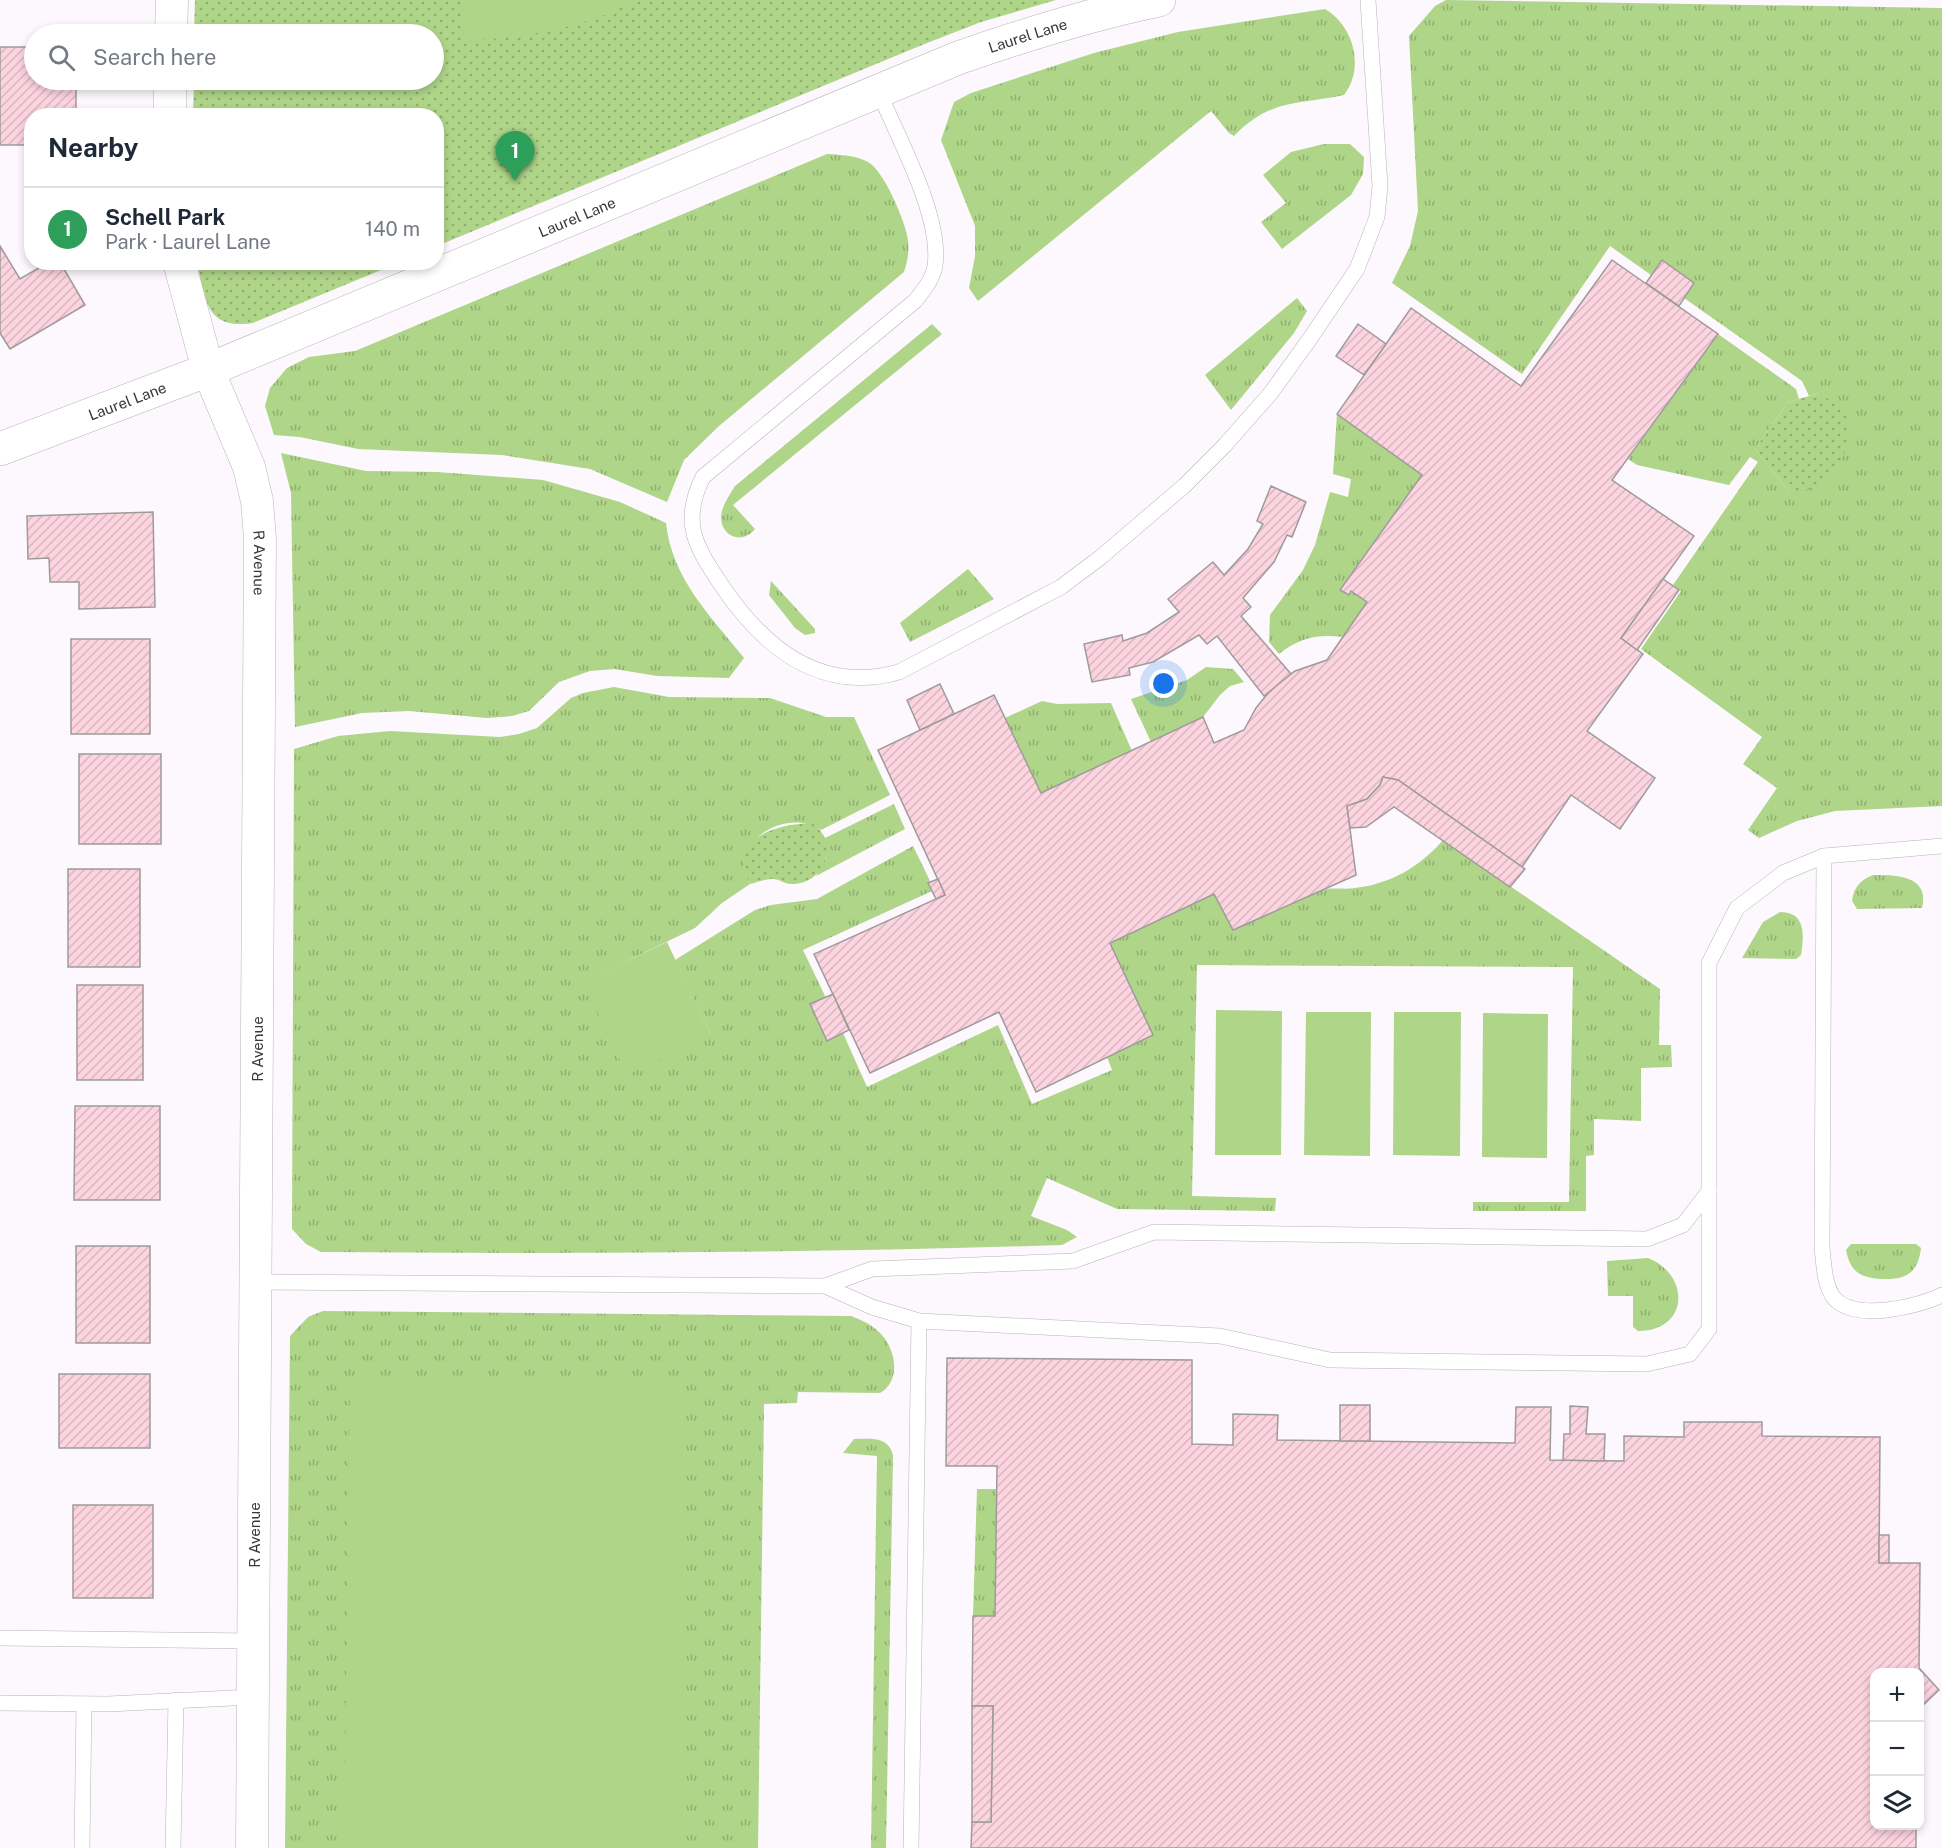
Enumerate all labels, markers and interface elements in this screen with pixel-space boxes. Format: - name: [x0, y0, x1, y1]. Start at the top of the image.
- street label: Laurel Lane: [986, 15, 1069, 56]
- search box: [24, 24, 444, 90]
- icon: search: [45, 41, 78, 74]
- text: Search here: [93, 44, 217, 70]
- text: Nearby: [48, 132, 138, 163]
- pin: 1: [496, 132, 534, 181]
- street label: Laurel Lane: [536, 193, 618, 240]
- text: Schell Park: [105, 204, 225, 230]
- text: 1: [63, 217, 72, 241]
- text: 140 m: [365, 217, 420, 241]
- text: Park · Laurel Lane: [105, 230, 271, 254]
- street label: Laurel Lane: [86, 378, 168, 423]
- street label: R Avenue: [251, 529, 269, 596]
- your location: [1149, 669, 1178, 698]
- street label: R Avenue: [249, 1016, 266, 1082]
- street label: R Avenue: [246, 1502, 263, 1568]
- map controls: [1870, 1668, 1924, 1830]
- button: +: [1870, 1668, 1924, 1722]
- button: −: [1870, 1722, 1924, 1776]
- button: layers: [1870, 1776, 1924, 1830]

